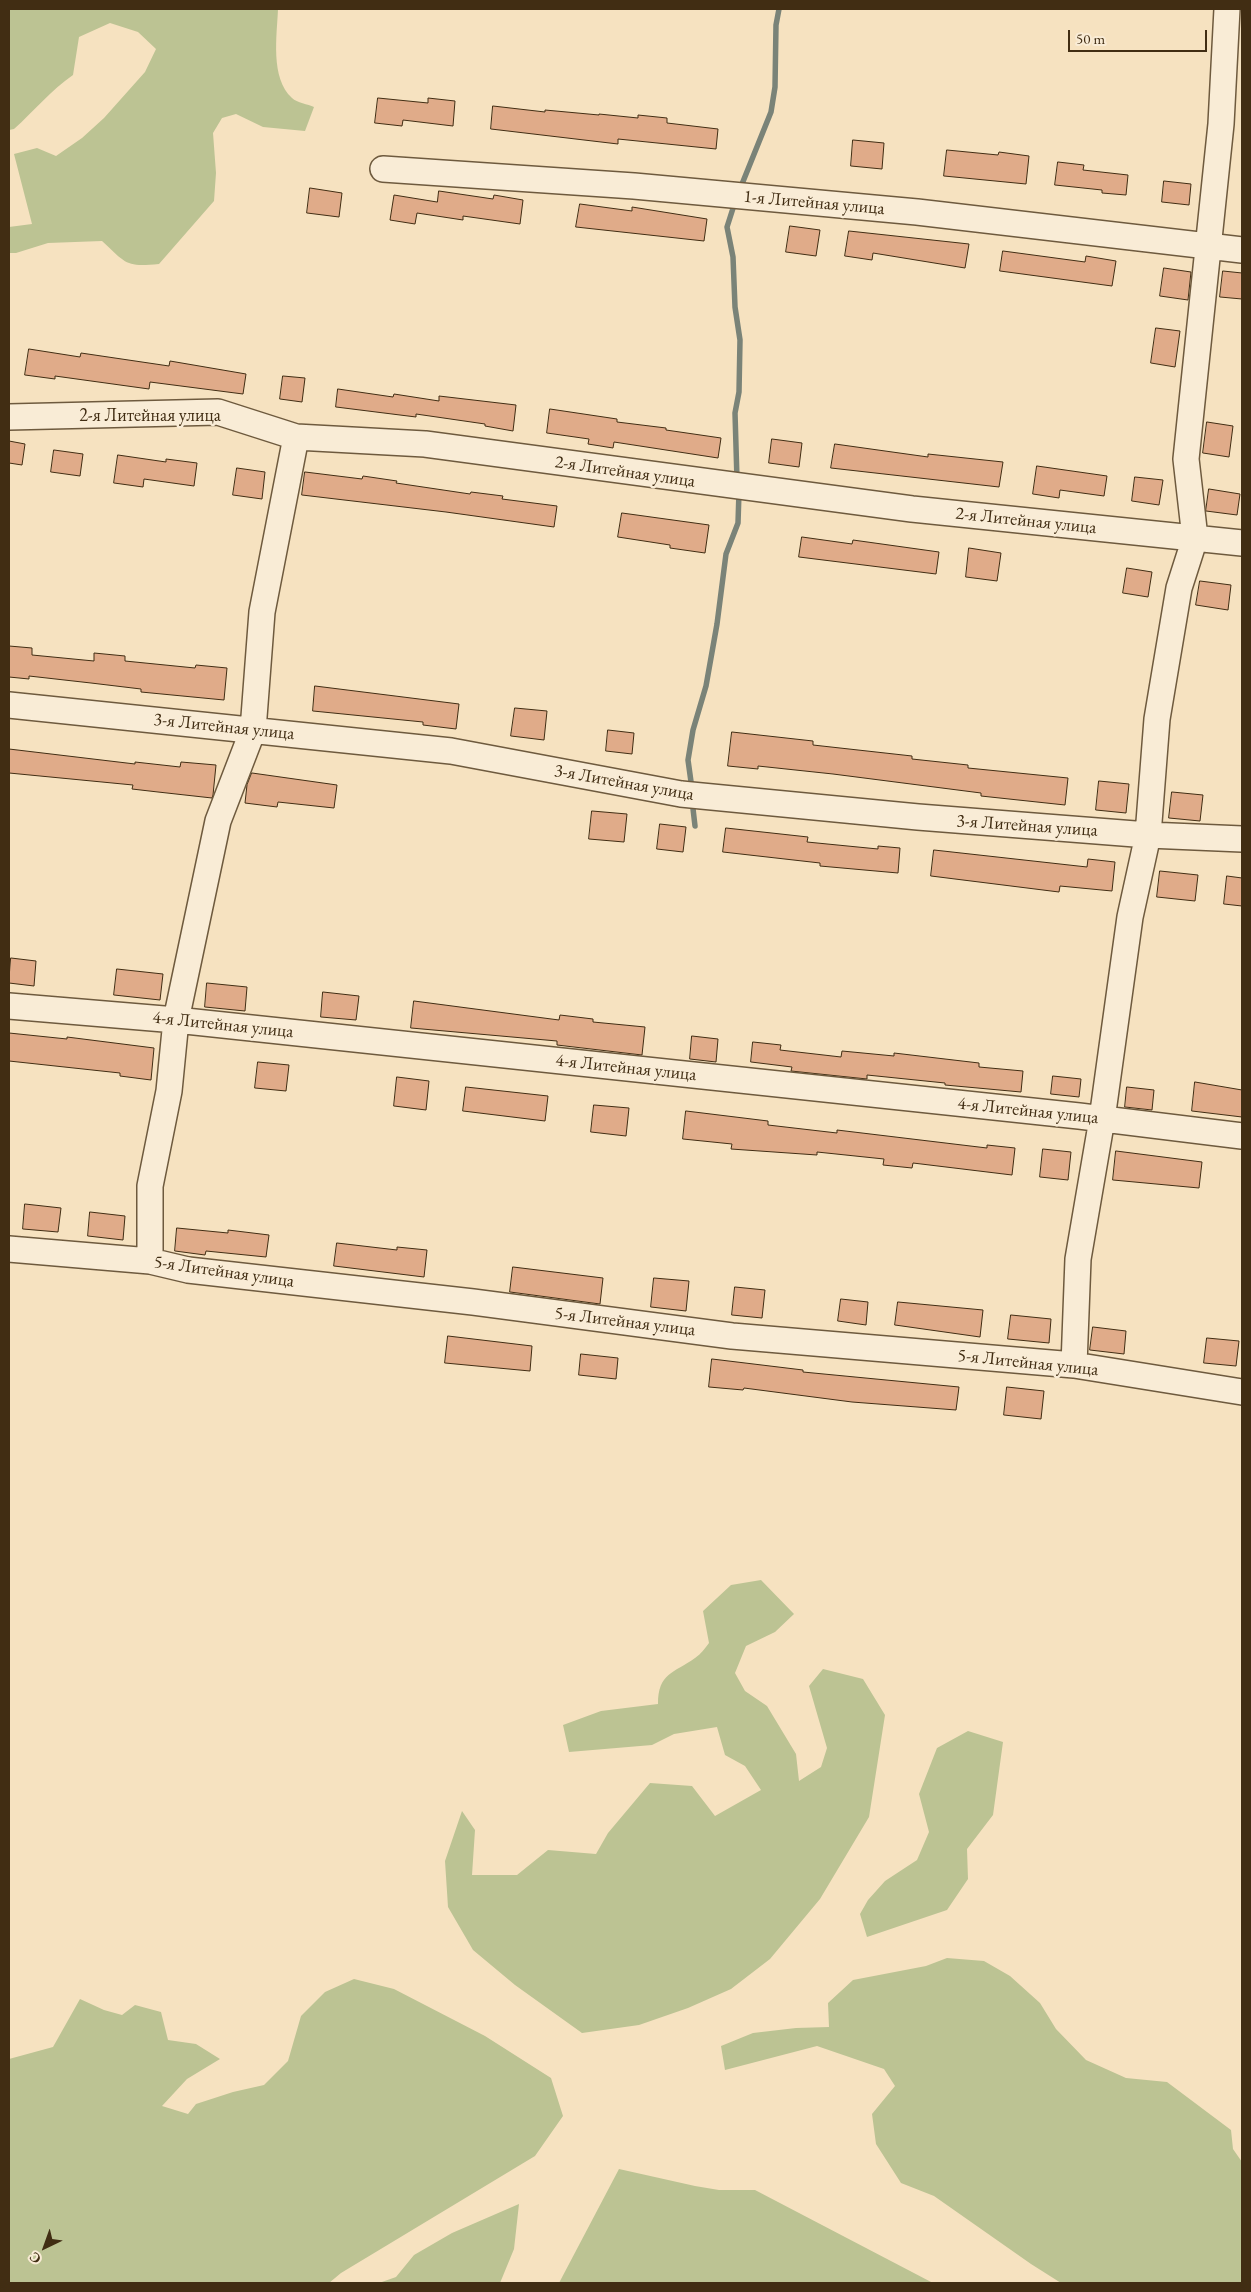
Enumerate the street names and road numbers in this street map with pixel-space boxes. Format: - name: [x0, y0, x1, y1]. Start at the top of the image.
- street label: 1-я Литейная улица: [742, 186, 886, 220]
- street label: 2-я Литейная улица: [79, 405, 221, 427]
- street label: 2-я Литейная улица: [553, 451, 697, 493]
- street label: 2-я Литейная улица: [954, 503, 1098, 539]
- street label: 3-я Литейная улица: [152, 709, 296, 745]
- street label: 3-я Литейная улица: [552, 760, 696, 806]
- street label: 3-я Литейная улица: [956, 810, 1098, 842]
- street label: 4-я Литейная улица: [151, 1007, 295, 1043]
- street label: 4-я Литейная улица: [554, 1050, 698, 1086]
- street label: 4-я Литейная улица: [956, 1093, 1100, 1129]
- street label: 5-я Литейная улица: [152, 1251, 296, 1293]
- street label: 5-я Литейная улица: [553, 1303, 697, 1341]
- street label: 5-я Литейная улица: [956, 1345, 1100, 1381]

